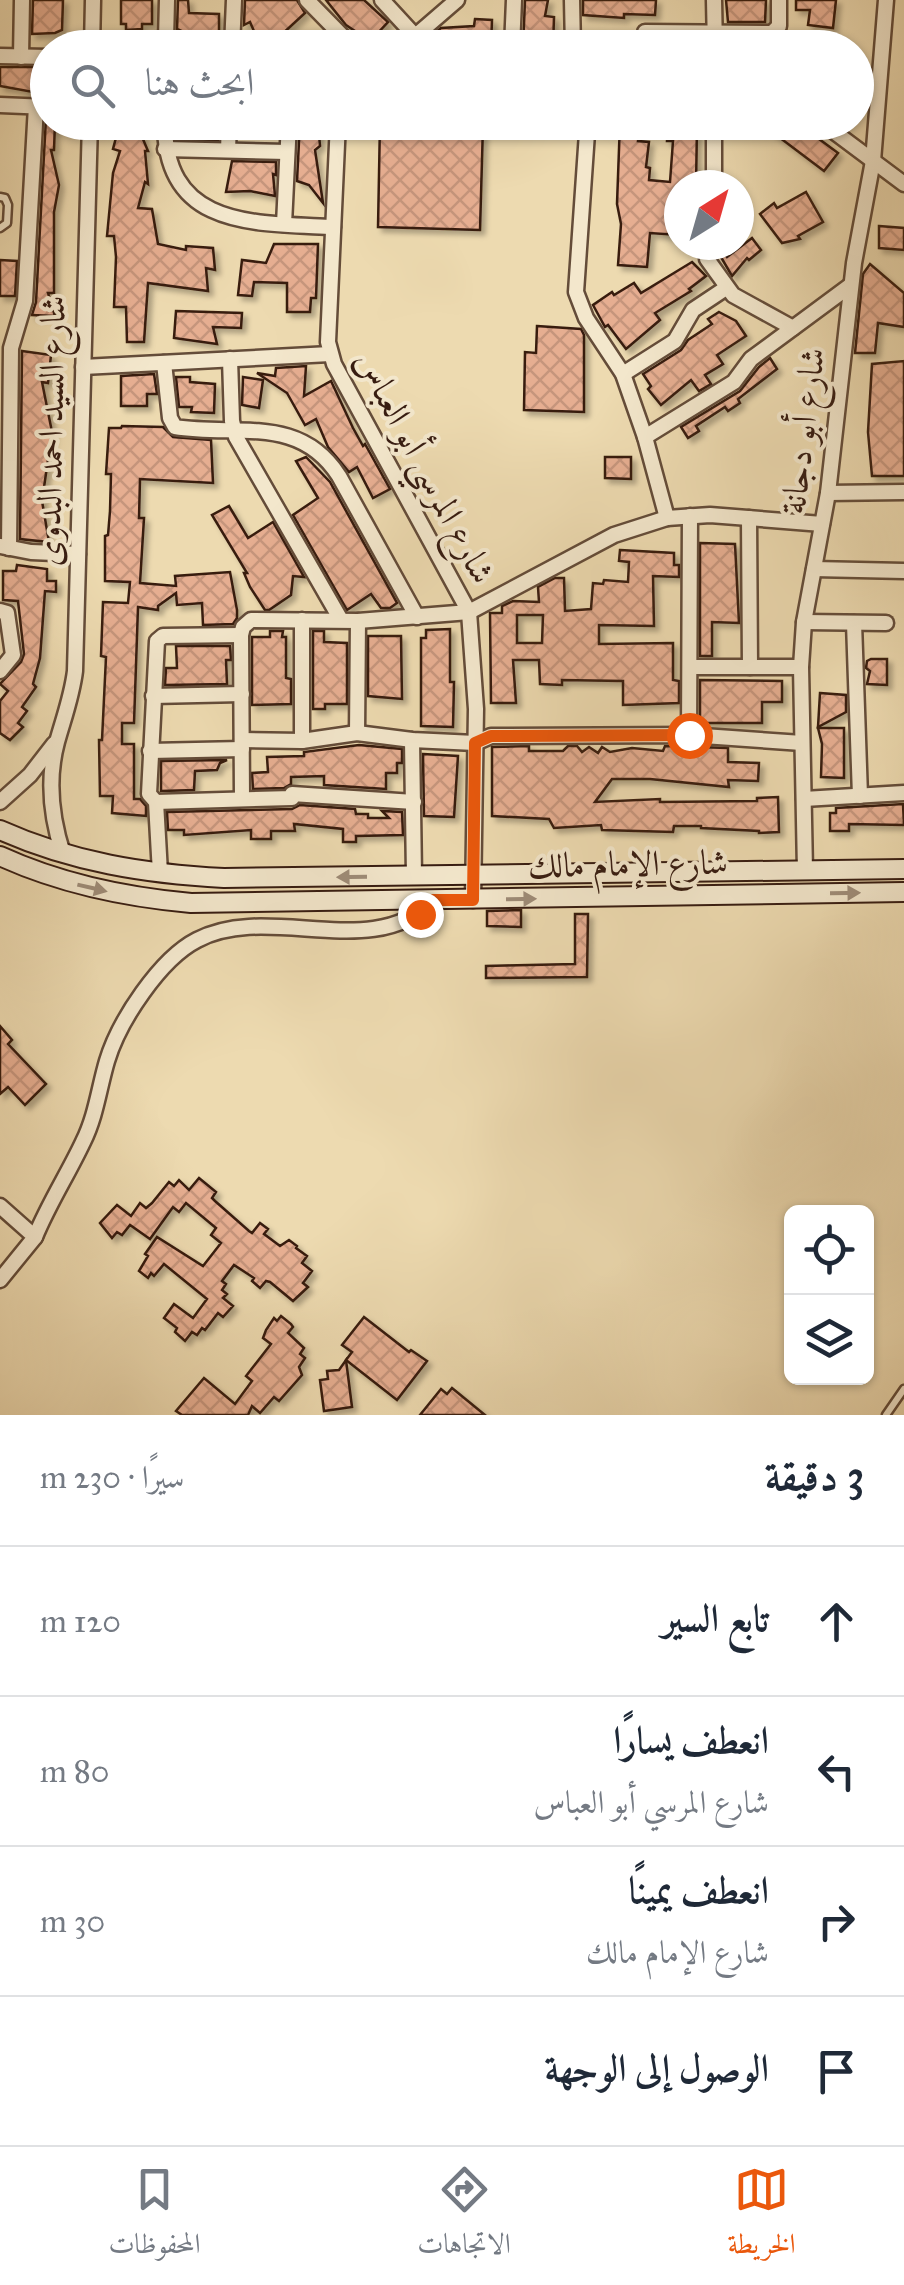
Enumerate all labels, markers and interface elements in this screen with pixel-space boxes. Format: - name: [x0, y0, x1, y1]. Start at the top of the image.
- search box: [30, 30, 874, 140]
- icon: search: [65, 58, 120, 113]
- text: ابحث هنا: [145, 59, 255, 105]
- north arrow: [664, 170, 754, 260]
- street label: شارع السيد احمد البدوى: [27, 295, 82, 567]
- street label: شارع المرسي أبو العباس: [336, 342, 507, 596]
- street label: شارع أبو دجانة: [768, 345, 842, 518]
- route start: [667, 713, 713, 759]
- street label: شارع الإمام مالك: [528, 841, 729, 896]
- one-way arrow: [335, 869, 367, 885]
- one-way arrow: [77, 881, 108, 896]
- one-way arrow: [830, 885, 862, 901]
- one-way arrow: [505, 891, 537, 907]
- route end: [398, 892, 444, 938]
- map controls: [784, 1205, 874, 1385]
- button: locate: [784, 1205, 874, 1295]
- button: layers: [784, 1295, 874, 1385]
- text: 3 دقيقة: [765, 1450, 864, 1502]
- text: سيرًا · 230 m: [40, 1458, 184, 1497]
- icon: ahead: [809, 1594, 864, 1649]
- text: تابع السير: [662, 1595, 769, 1641]
- text: 120 m: [40, 1602, 121, 1641]
- text: انعطف يسارًا: [613, 1717, 769, 1763]
- icon: left: [809, 1744, 864, 1799]
- text: 80 m: [40, 1752, 109, 1791]
- text: شارع المرسي أبو العباس: [533, 1783, 769, 1822]
- text: انعطف يمينًا: [628, 1867, 769, 1913]
- icon: right: [809, 1894, 864, 1949]
- text: 30 m: [40, 1902, 105, 1941]
- text: شارع الإمام مالك: [586, 1933, 769, 1972]
- icon: arrive: [809, 2044, 864, 2099]
- text: الوصول إلى الوجهة: [544, 2045, 769, 2091]
- tab: المحفوظات: [108, 2162, 201, 2271]
- tab: الاتجاهات: [417, 2162, 511, 2271]
- tab: الخريطة: [728, 2162, 796, 2271]

